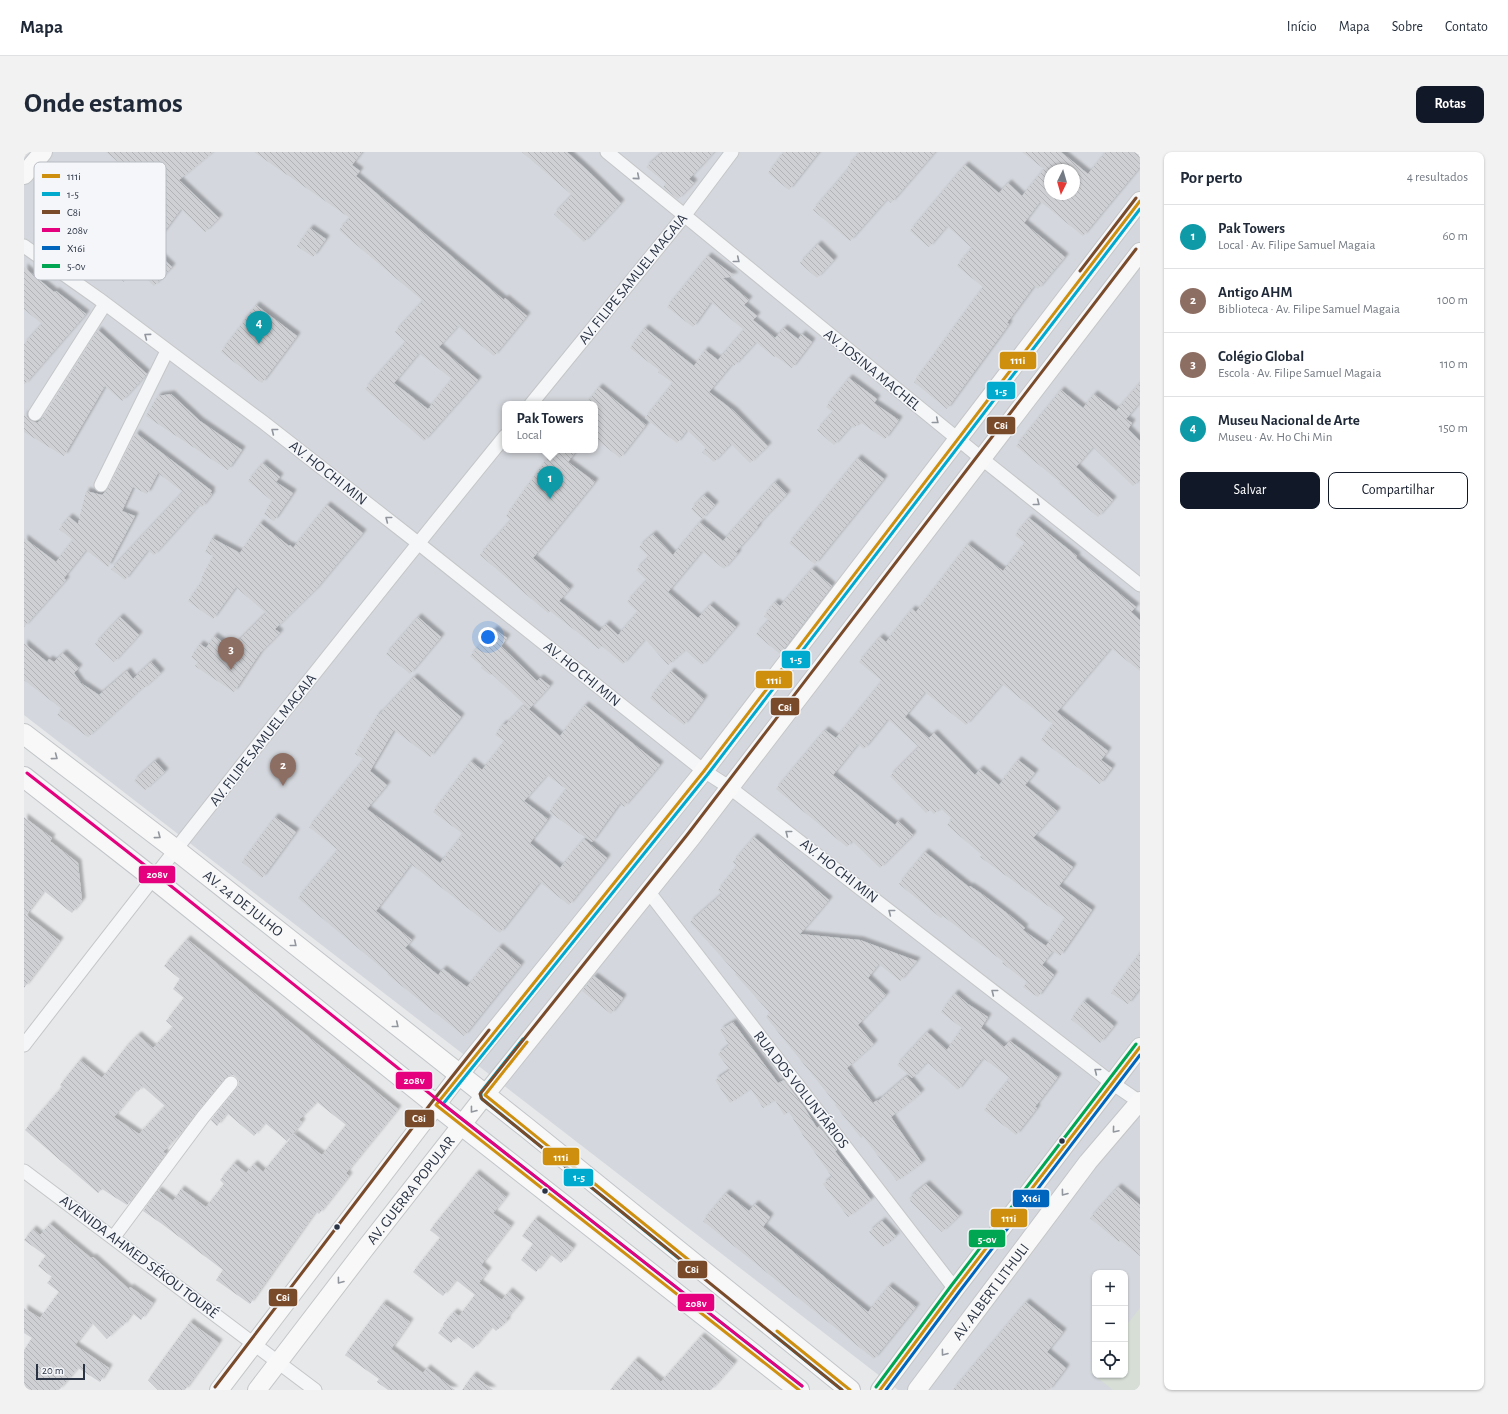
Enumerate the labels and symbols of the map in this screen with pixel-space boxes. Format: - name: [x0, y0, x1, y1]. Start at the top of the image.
- legend: [34, 162, 166, 280]
- north arrow: [1044, 164, 1080, 200]
- text: 111i: [67, 171, 81, 182]
- one-way arrow: [632, 173, 639, 180]
- text: 1-5: [67, 189, 79, 200]
- text: C8i: [67, 207, 81, 218]
- street label: AV. FILIPE SAMUEL MAGAIA: [576, 211, 690, 347]
- text: 208v: [67, 225, 88, 236]
- text: X16i: [67, 243, 85, 254]
- one-way arrow: [732, 255, 740, 262]
- text: 5-0v: [67, 261, 86, 272]
- pin: 4: [246, 311, 272, 344]
- street label: AV. JOSINA MACHEL: [821, 327, 924, 414]
- one-way arrow: [145, 334, 152, 341]
- line badge: 111i: [999, 351, 1037, 370]
- text: 111i: [1011, 355, 1025, 366]
- line badge: 1-5: [986, 381, 1016, 400]
- text: 1-5: [995, 386, 1007, 397]
- one-way arrow: [931, 416, 938, 423]
- line badge: C8i: [986, 416, 1016, 435]
- text: C8i: [994, 420, 1008, 431]
- one-way arrow: [271, 428, 278, 435]
- street label: AV. HO CHI MIN: [286, 438, 370, 508]
- pin: 1: [537, 466, 563, 499]
- one-way arrow: [1032, 498, 1039, 505]
- one-way arrow: [385, 517, 392, 524]
- your location: [478, 627, 498, 647]
- pin: 3: [218, 637, 244, 670]
- street label: AV. HO CHI MIN: [541, 639, 623, 709]
- line badge: 1-5: [781, 650, 811, 669]
- text: 1-5: [790, 654, 802, 665]
- line badge: 111i: [755, 670, 793, 689]
- street label: AV. FILIPE SAMUEL MAGAIA: [207, 671, 319, 809]
- text: 111i: [767, 675, 781, 686]
- line badge: C8i: [770, 697, 800, 716]
- text: C8i: [778, 702, 792, 713]
- one-way arrow: [51, 753, 58, 760]
- pin: 2: [270, 753, 296, 786]
- one-way arrow: [786, 830, 793, 837]
- one-way arrow: [154, 831, 161, 838]
- street label: AV. HO CHI MIN: [797, 836, 881, 906]
- line badge: 208v: [138, 865, 176, 884]
- street label: AV. 24 DE JULHO: [201, 867, 286, 939]
- text: 208v: [146, 869, 168, 880]
- one-way arrow: [889, 910, 896, 917]
- one-way arrow: [290, 939, 297, 946]
- one-way arrow: [992, 989, 999, 996]
- one-way arrow: [391, 1020, 399, 1027]
- street label: RUA DOS VOLUNTÁRIOS: [751, 1027, 853, 1152]
- one-way arrow: [1094, 1068, 1101, 1076]
- line badge: 208v: [395, 1071, 433, 1090]
- text: 208v: [403, 1075, 425, 1086]
- one-way arrow: [471, 1105, 478, 1112]
- line badge: C8i: [404, 1109, 435, 1128]
- text: C8i: [412, 1113, 426, 1124]
- one-way arrow: [1112, 1126, 1119, 1133]
- street label: AV. GUERRA POPULAR: [364, 1133, 457, 1247]
- unlabelled marker: [1057, 1136, 1067, 1146]
- line badge: 111i: [542, 1147, 580, 1166]
- text: 111i: [554, 1152, 568, 1163]
- line badge: 1-5: [563, 1168, 594, 1187]
- text: 1-5: [573, 1172, 585, 1183]
- unlabelled marker: [540, 1186, 550, 1196]
- line badge: X16i: [1012, 1189, 1050, 1208]
- one-way arrow: [1062, 1189, 1069, 1196]
- street label: AVENIDA AHMED SÉKOU TOURÉ: [57, 1191, 222, 1321]
- text: X16i: [1022, 1193, 1041, 1204]
- line badge: 111i: [990, 1208, 1028, 1228]
- text: 111i: [1002, 1213, 1016, 1224]
- unlabelled marker: [332, 1222, 342, 1232]
- line badge: 5-0v: [968, 1229, 1006, 1248]
- text: 5-0v: [978, 1234, 996, 1245]
- street label: AV. ALBERT LITHULI: [950, 1240, 1032, 1343]
- line badge: C8i: [677, 1260, 708, 1279]
- text: C8i: [685, 1264, 699, 1275]
- one-way arrow: [338, 1277, 345, 1284]
- line badge: C8i: [268, 1288, 298, 1307]
- text: C8i: [276, 1292, 290, 1303]
- line badge: 208v: [677, 1293, 715, 1312]
- text: 208v: [685, 1298, 707, 1309]
- one-way arrow: [942, 1349, 949, 1356]
- scale bar: [36, 1362, 85, 1381]

